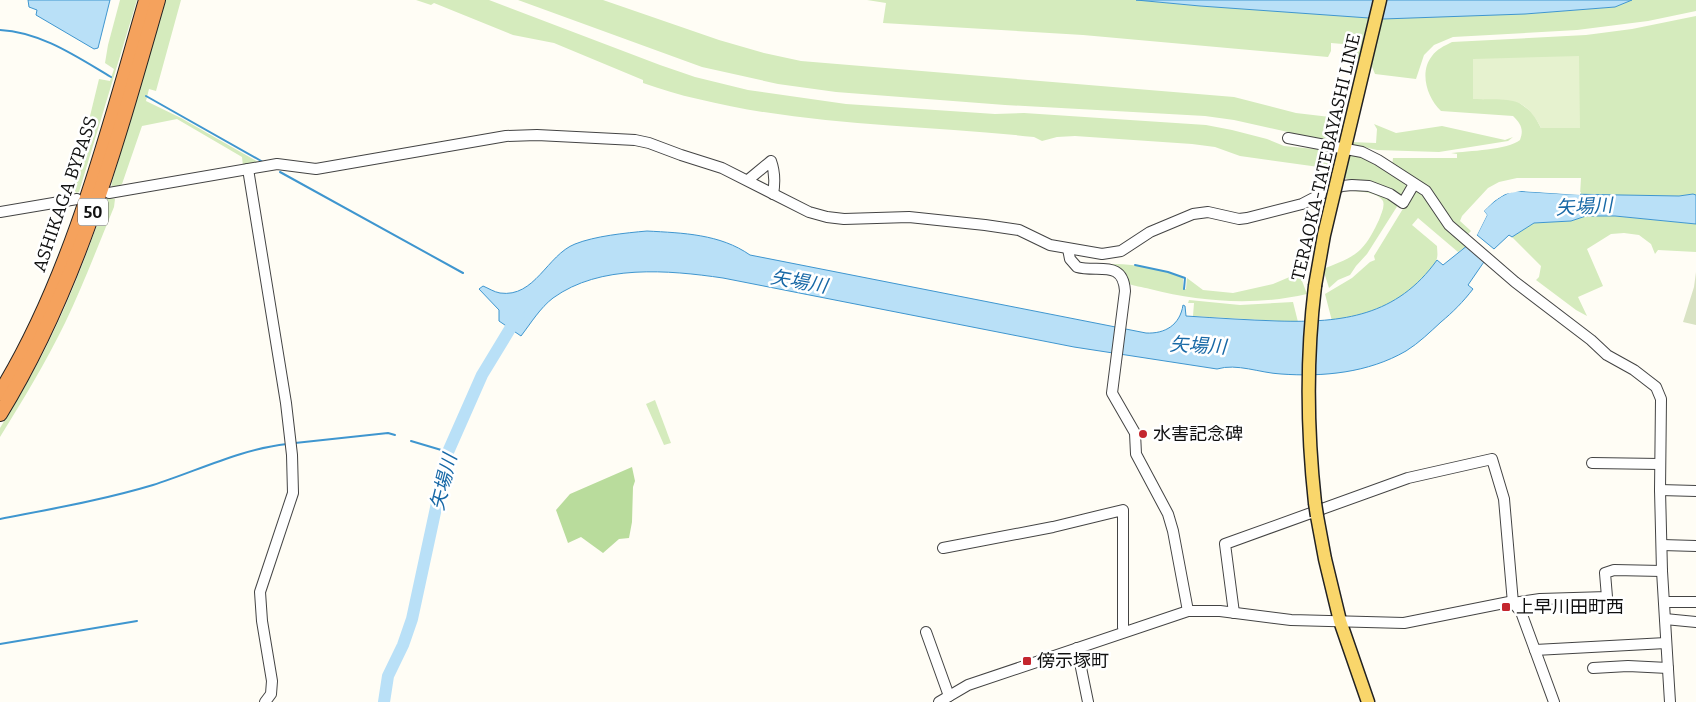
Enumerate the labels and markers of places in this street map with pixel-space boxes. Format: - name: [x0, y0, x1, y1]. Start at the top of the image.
- place label: 水害記念碑: [1153, 423, 1243, 445]
- marker: 水害記念碑: [1137, 428, 1149, 440]
- place label: 上早川田町西: [1516, 596, 1624, 618]
- marker: 上早川田町西: [1500, 601, 1512, 613]
- place label: 傍示塚町: [1037, 650, 1109, 672]
- marker: 傍示塚町: [1021, 655, 1033, 667]

